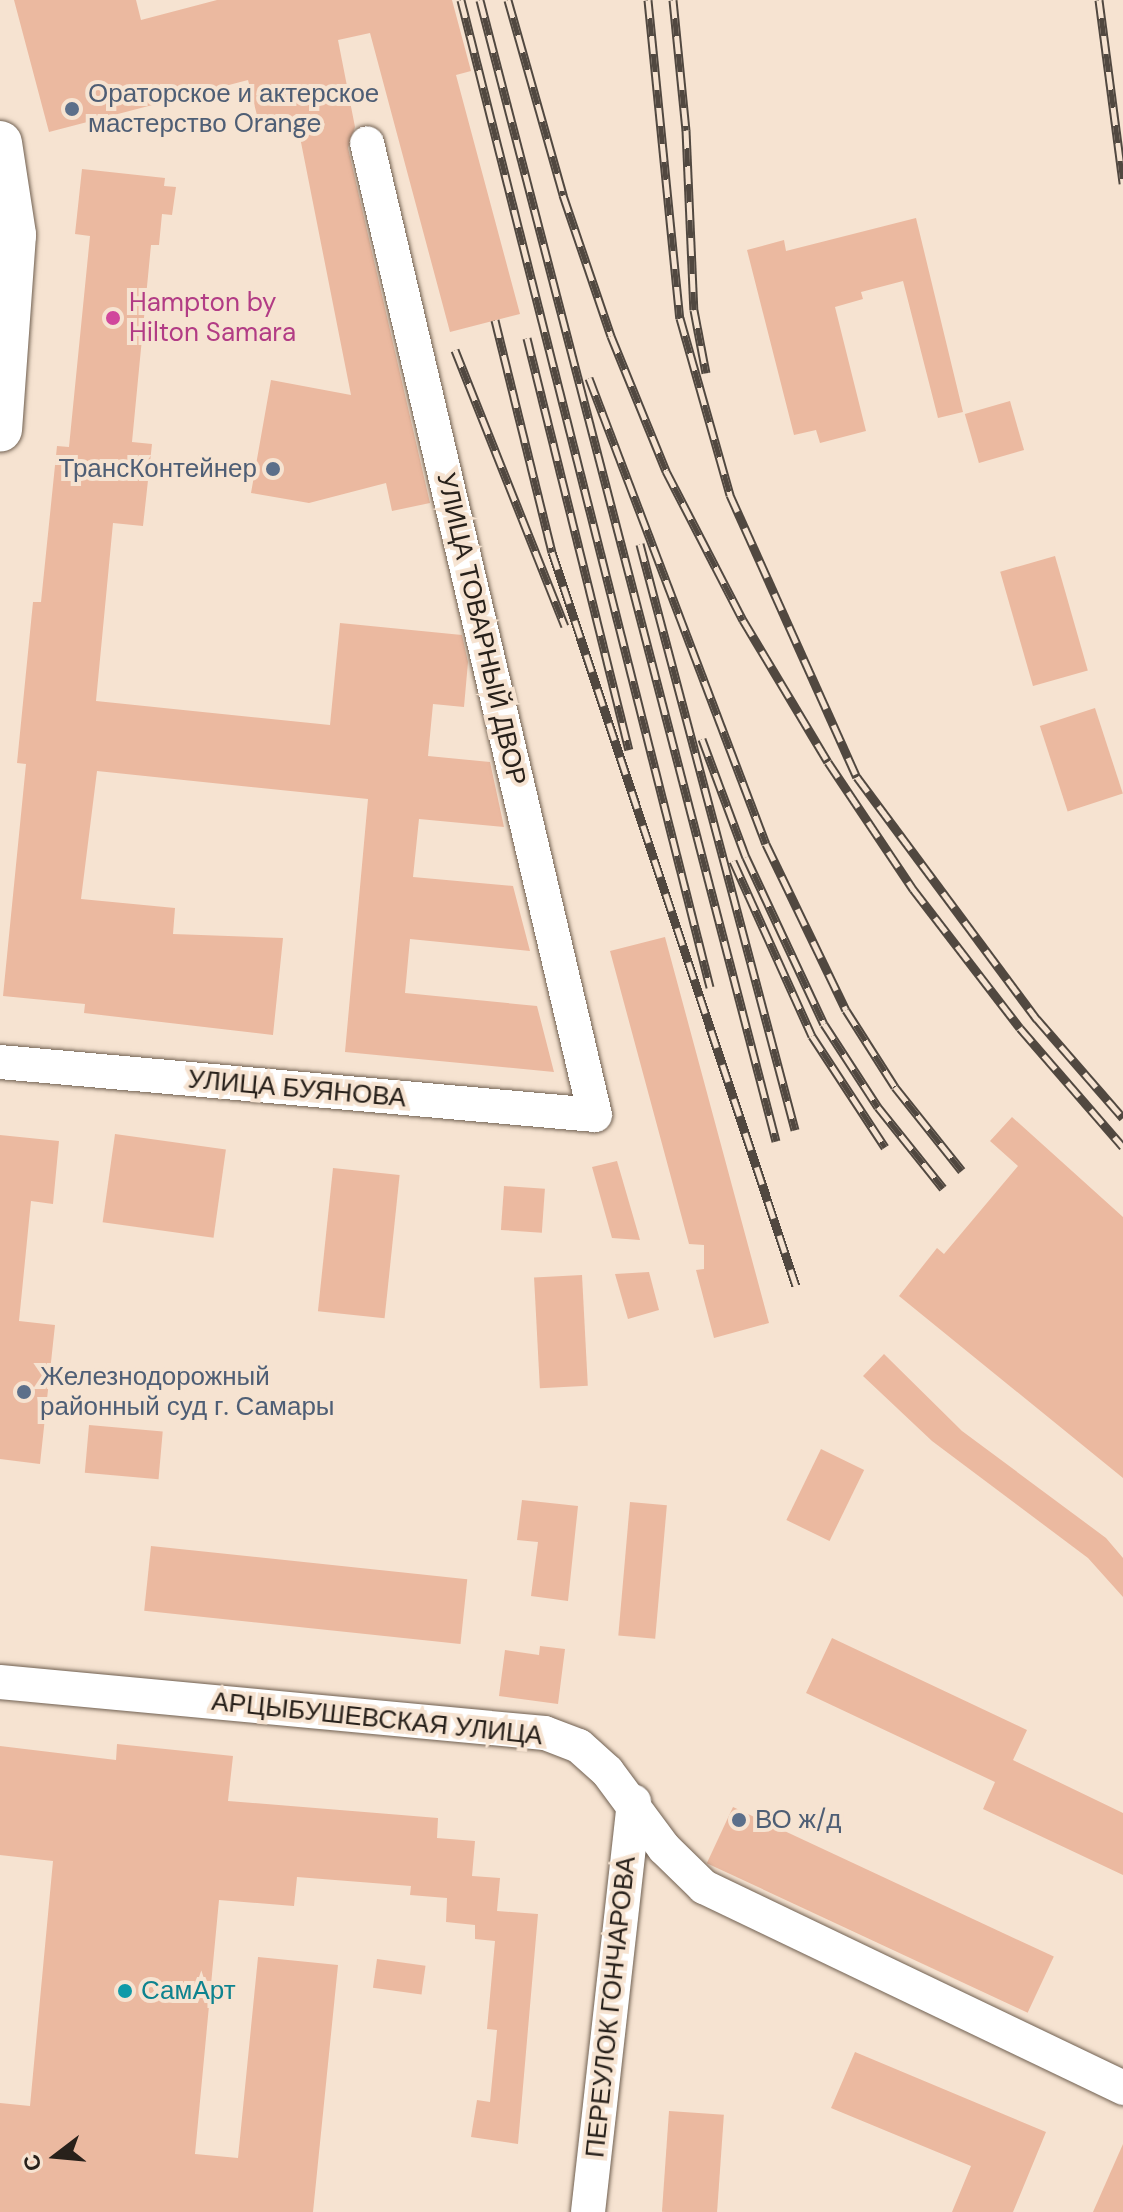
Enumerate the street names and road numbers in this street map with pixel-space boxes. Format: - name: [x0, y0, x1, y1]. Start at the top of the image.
- street label: УЛИЦА ТОВАРНЫЙ ДВОР: [430, 470, 532, 788]
- street label: УЛИЦА БУЯНОВА: [187, 1064, 407, 1114]
- street label: АРЦЫБУШЕВСКАЯ УЛИЦА: [210, 1686, 544, 1752]
- street label: ПЕРЕУЛОК ГОНЧАРОВА: [580, 1855, 642, 2159]

